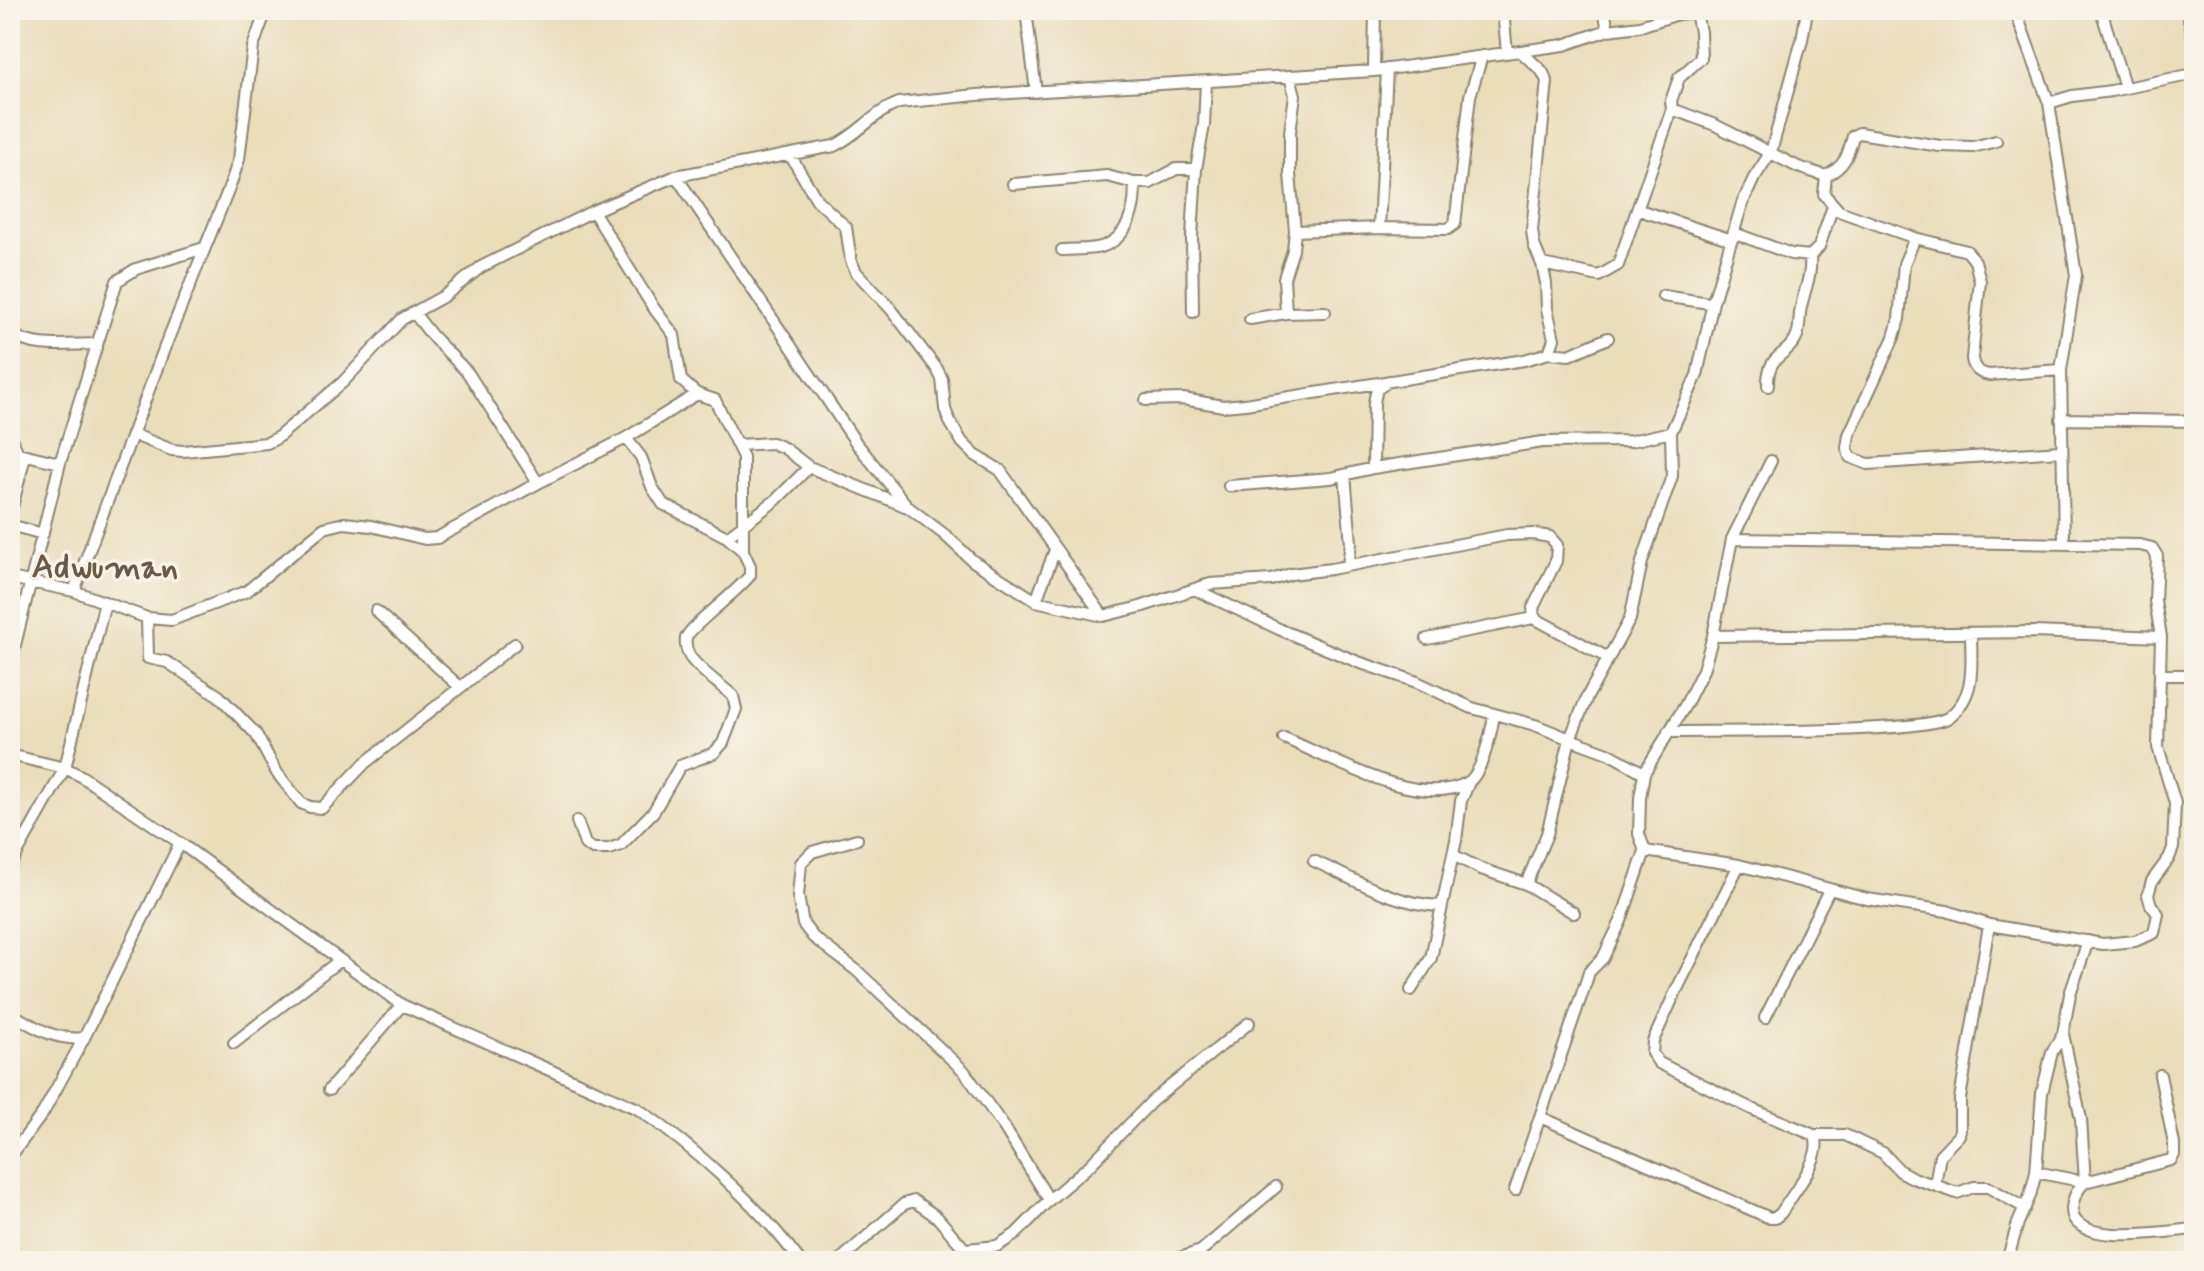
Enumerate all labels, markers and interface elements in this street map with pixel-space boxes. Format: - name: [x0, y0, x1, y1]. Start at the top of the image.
- district label: Adwuman: [32, 545, 178, 590]

